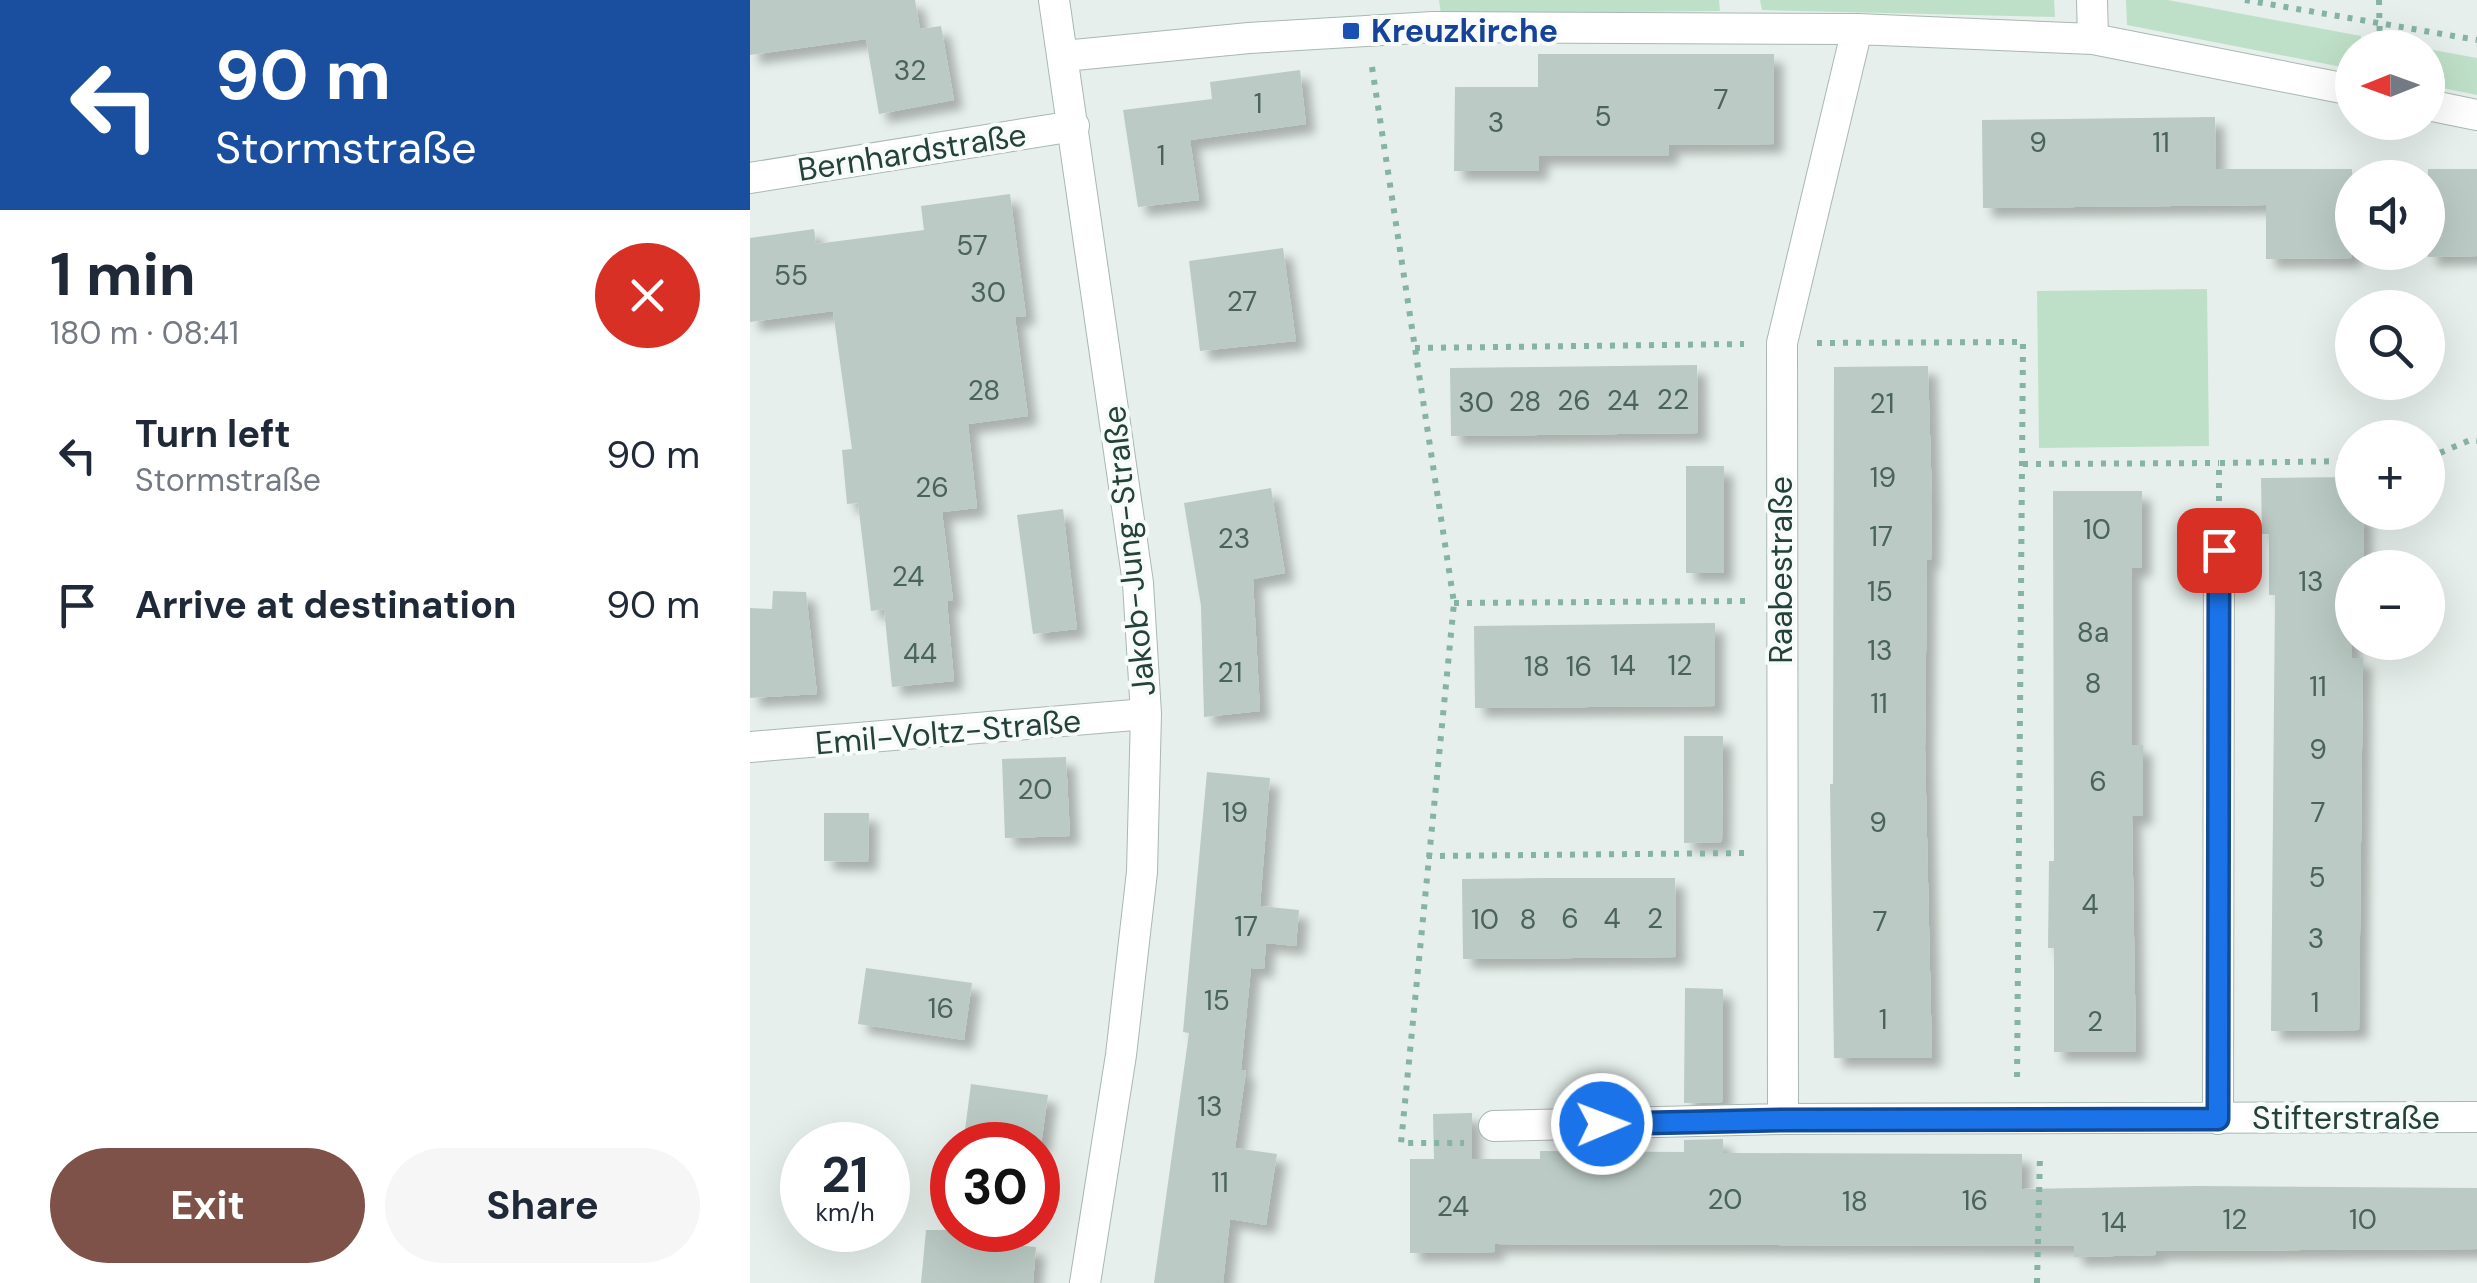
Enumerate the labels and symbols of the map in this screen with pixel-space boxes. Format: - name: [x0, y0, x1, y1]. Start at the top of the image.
- place label: Kreuzkirche: [1371, 10, 1558, 52]
- marker: Kreuzkirche: [1340, 20, 1362, 42]
- north arrow: [2335, 30, 2445, 140]
- house number: 32: [894, 52, 926, 89]
- house number: 7: [1714, 81, 1728, 118]
- house number: 1: [1254, 85, 1262, 122]
- house number: 5: [1594, 98, 1612, 135]
- house number: 3: [1488, 104, 1504, 141]
- street label: Bernhardstraße: [795, 113, 1029, 191]
- house number: 9: [2029, 124, 2047, 161]
- house number: 11: [2152, 124, 2170, 161]
- house number: 1: [1157, 137, 1165, 174]
- house number: 57: [956, 227, 988, 264]
- house number: 55: [774, 257, 808, 294]
- house number: 30: [970, 274, 1006, 311]
- house number: 27: [1227, 283, 1257, 320]
- house number: 28: [968, 372, 1000, 409]
- house number: 22: [1657, 381, 1689, 418]
- house number: 26: [1557, 382, 1591, 419]
- house number: 24: [1607, 382, 1639, 419]
- house number: 28: [1509, 383, 1541, 420]
- house number: 30: [1458, 384, 1494, 421]
- house number: 21: [1870, 385, 1894, 422]
- street label: Jakob-Jung-Straße: [1093, 404, 1165, 698]
- house number: 19: [1870, 459, 1896, 496]
- house number: 26: [915, 469, 949, 506]
- street label: Raabestraße: [1760, 476, 1802, 664]
- pin: [2177, 508, 2262, 593]
- house number: 10: [2083, 511, 2111, 548]
- house number: 17: [1869, 518, 1893, 555]
- house number: 23: [1218, 520, 1250, 557]
- house number: 24: [892, 558, 924, 595]
- house number: 13: [2298, 563, 2324, 600]
- house number: 15: [1867, 573, 1893, 610]
- house number: 8a: [2077, 614, 2109, 651]
- house number: 13: [1867, 632, 1893, 669]
- house number: 44: [903, 635, 937, 672]
- house number: 14: [1610, 647, 1636, 684]
- house number: 12: [1668, 647, 1692, 684]
- house number: 18: [1524, 648, 1550, 685]
- house number: 16: [1566, 648, 1592, 685]
- house number: 21: [1218, 654, 1242, 691]
- house number: 8: [2084, 665, 2102, 702]
- house number: 11: [2309, 668, 2327, 705]
- house number: 11: [1870, 685, 1888, 722]
- street label: Emil-Voltz-Straße: [813, 699, 1083, 765]
- house number: 9: [2309, 731, 2327, 768]
- house number: 6: [2089, 763, 2107, 800]
- house number: 20: [1017, 771, 1053, 808]
- house number: 19: [1222, 794, 1248, 831]
- house number: 7: [2311, 794, 2325, 831]
- house number: 9: [1869, 804, 1887, 841]
- house number: 5: [2308, 859, 2326, 896]
- house number: 4: [2082, 886, 2099, 923]
- house number: 6: [1561, 900, 1579, 937]
- house number: 4: [1604, 900, 1621, 937]
- house number: 2: [1647, 900, 1663, 937]
- house number: 10: [1471, 901, 1499, 938]
- house number: 8: [1519, 901, 1537, 938]
- house number: 7: [1873, 903, 1887, 940]
- house number: 17: [1234, 908, 1258, 945]
- house number: 3: [2308, 920, 2324, 957]
- house number: 15: [1204, 982, 1230, 1019]
- house number: 1: [2311, 984, 2319, 1021]
- house number: 16: [928, 990, 954, 1027]
- house number: 1: [1879, 1001, 1887, 1038]
- house number: 2: [2087, 1003, 2103, 1040]
- position arrow: [1550, 1072, 1654, 1176]
- house number: 13: [1197, 1088, 1223, 1125]
- street label: Stifterstraße: [2252, 1097, 2440, 1139]
- speed limit sign: 30: [930, 1122, 1060, 1252]
- house number: 11: [1211, 1164, 1229, 1201]
- house number: 20: [1707, 1181, 1743, 1218]
- house number: 16: [1962, 1182, 1988, 1219]
- house number: 18: [1842, 1183, 1868, 1220]
- house number: 24: [1437, 1188, 1469, 1225]
- house number: 12: [2223, 1201, 2247, 1238]
- house number: 10: [2349, 1201, 2377, 1238]
- house number: 14: [2101, 1204, 2127, 1241]

